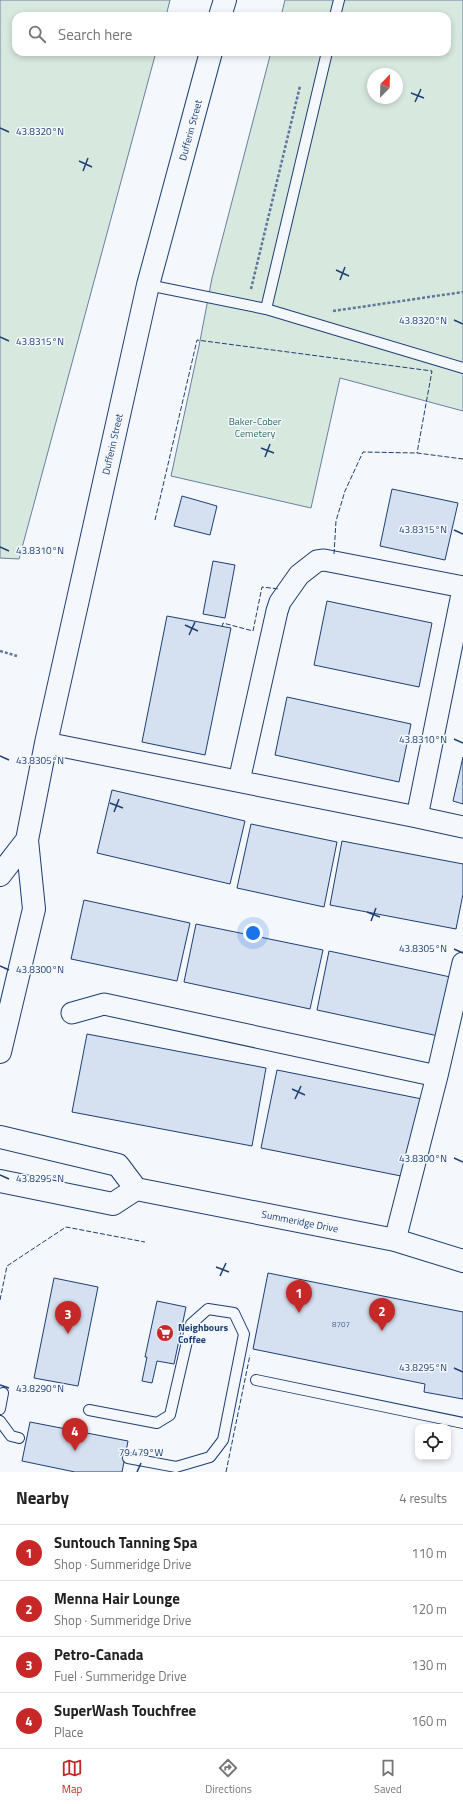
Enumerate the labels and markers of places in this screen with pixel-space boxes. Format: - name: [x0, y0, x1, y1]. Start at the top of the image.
- pin: 1: [286, 1280, 312, 1313]
- pin: 2: [369, 1298, 395, 1331]
- pin: 3: [55, 1301, 81, 1334]
- place label: Neighbours Coffee: [178, 1320, 228, 1347]
- supermarket icon: Neighbours Coffee: [155, 1323, 175, 1343]
- pin: 4: [62, 1418, 88, 1451]

